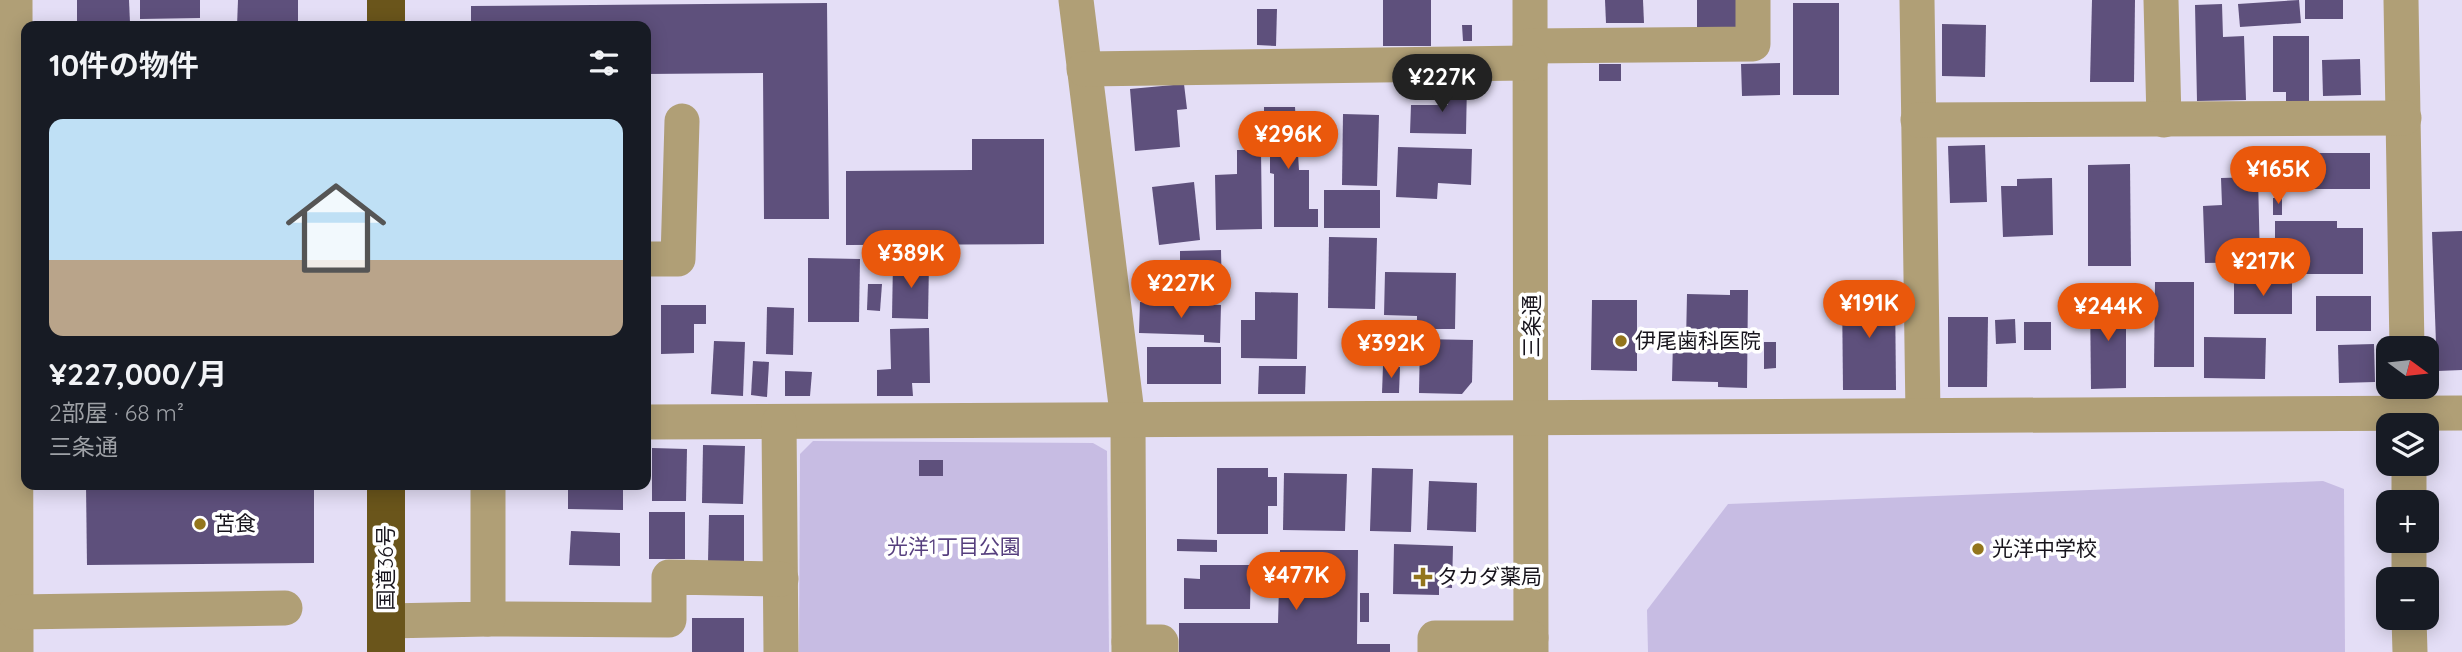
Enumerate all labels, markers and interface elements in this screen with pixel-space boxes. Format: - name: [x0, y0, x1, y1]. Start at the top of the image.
- icon: filters: [585, 44, 623, 82]
- text: 10件の物件: [49, 46, 199, 84]
- pin: ¥227K: [1393, 54, 1491, 114]
- text: ¥227K: [1408, 62, 1476, 91]
- pin: ¥296K: [1239, 111, 1337, 171]
- text: ¥296K: [1254, 119, 1322, 148]
- pin: ¥165K: [2229, 146, 2327, 206]
- text: ¥165K: [2246, 154, 2310, 183]
- icon: home: [273, 165, 399, 291]
- pin: ¥389K: [862, 230, 960, 290]
- text: ¥389K: [878, 238, 944, 267]
- pin: ¥217K: [2214, 238, 2312, 298]
- text: ¥217K: [2231, 246, 2295, 275]
- pin: ¥227K: [1132, 260, 1230, 320]
- text: ¥227K: [1147, 268, 1215, 297]
- pin: ¥191K: [1820, 280, 1918, 340]
- pin: ¥244K: [2059, 284, 2157, 343]
- text: ¥191K: [1839, 288, 1899, 317]
- text: ¥244K: [2074, 291, 2142, 320]
- street label: 三条通: [1518, 295, 1544, 358]
- pin: ¥392K: [1342, 320, 1440, 380]
- place label: 伊尾歯科医院: [1635, 327, 1761, 353]
- text: ¥392K: [1357, 328, 1425, 357]
- marker: 伊尾歯科医院: [1613, 333, 1629, 349]
- north arrow: [2376, 336, 2440, 399]
- map controls: [2376, 336, 2439, 630]
- text: ¥227,000/月: [49, 355, 227, 393]
- text: 2部屋 · 68 m²: [49, 398, 184, 427]
- button: layers: [2376, 413, 2439, 476]
- text: 三条通: [49, 432, 118, 461]
- button: +: [2376, 490, 2439, 553]
- place label: 苫食: [214, 510, 256, 536]
- marker: 苫食: [192, 516, 208, 532]
- street label: 国道36号: [372, 525, 398, 611]
- park label: 光洋1丁目公園: [887, 533, 1021, 559]
- place label: 光洋中学校: [1992, 535, 2097, 561]
- marker: 光洋中学校: [1970, 541, 1986, 557]
- pin: ¥477K: [1247, 552, 1345, 612]
- text: ¥477K: [1263, 560, 1329, 589]
- place label: タカダ薬局: [1437, 563, 1542, 589]
- button: −: [2376, 567, 2439, 630]
- marker: タカダ薬局: [1415, 569, 1431, 585]

